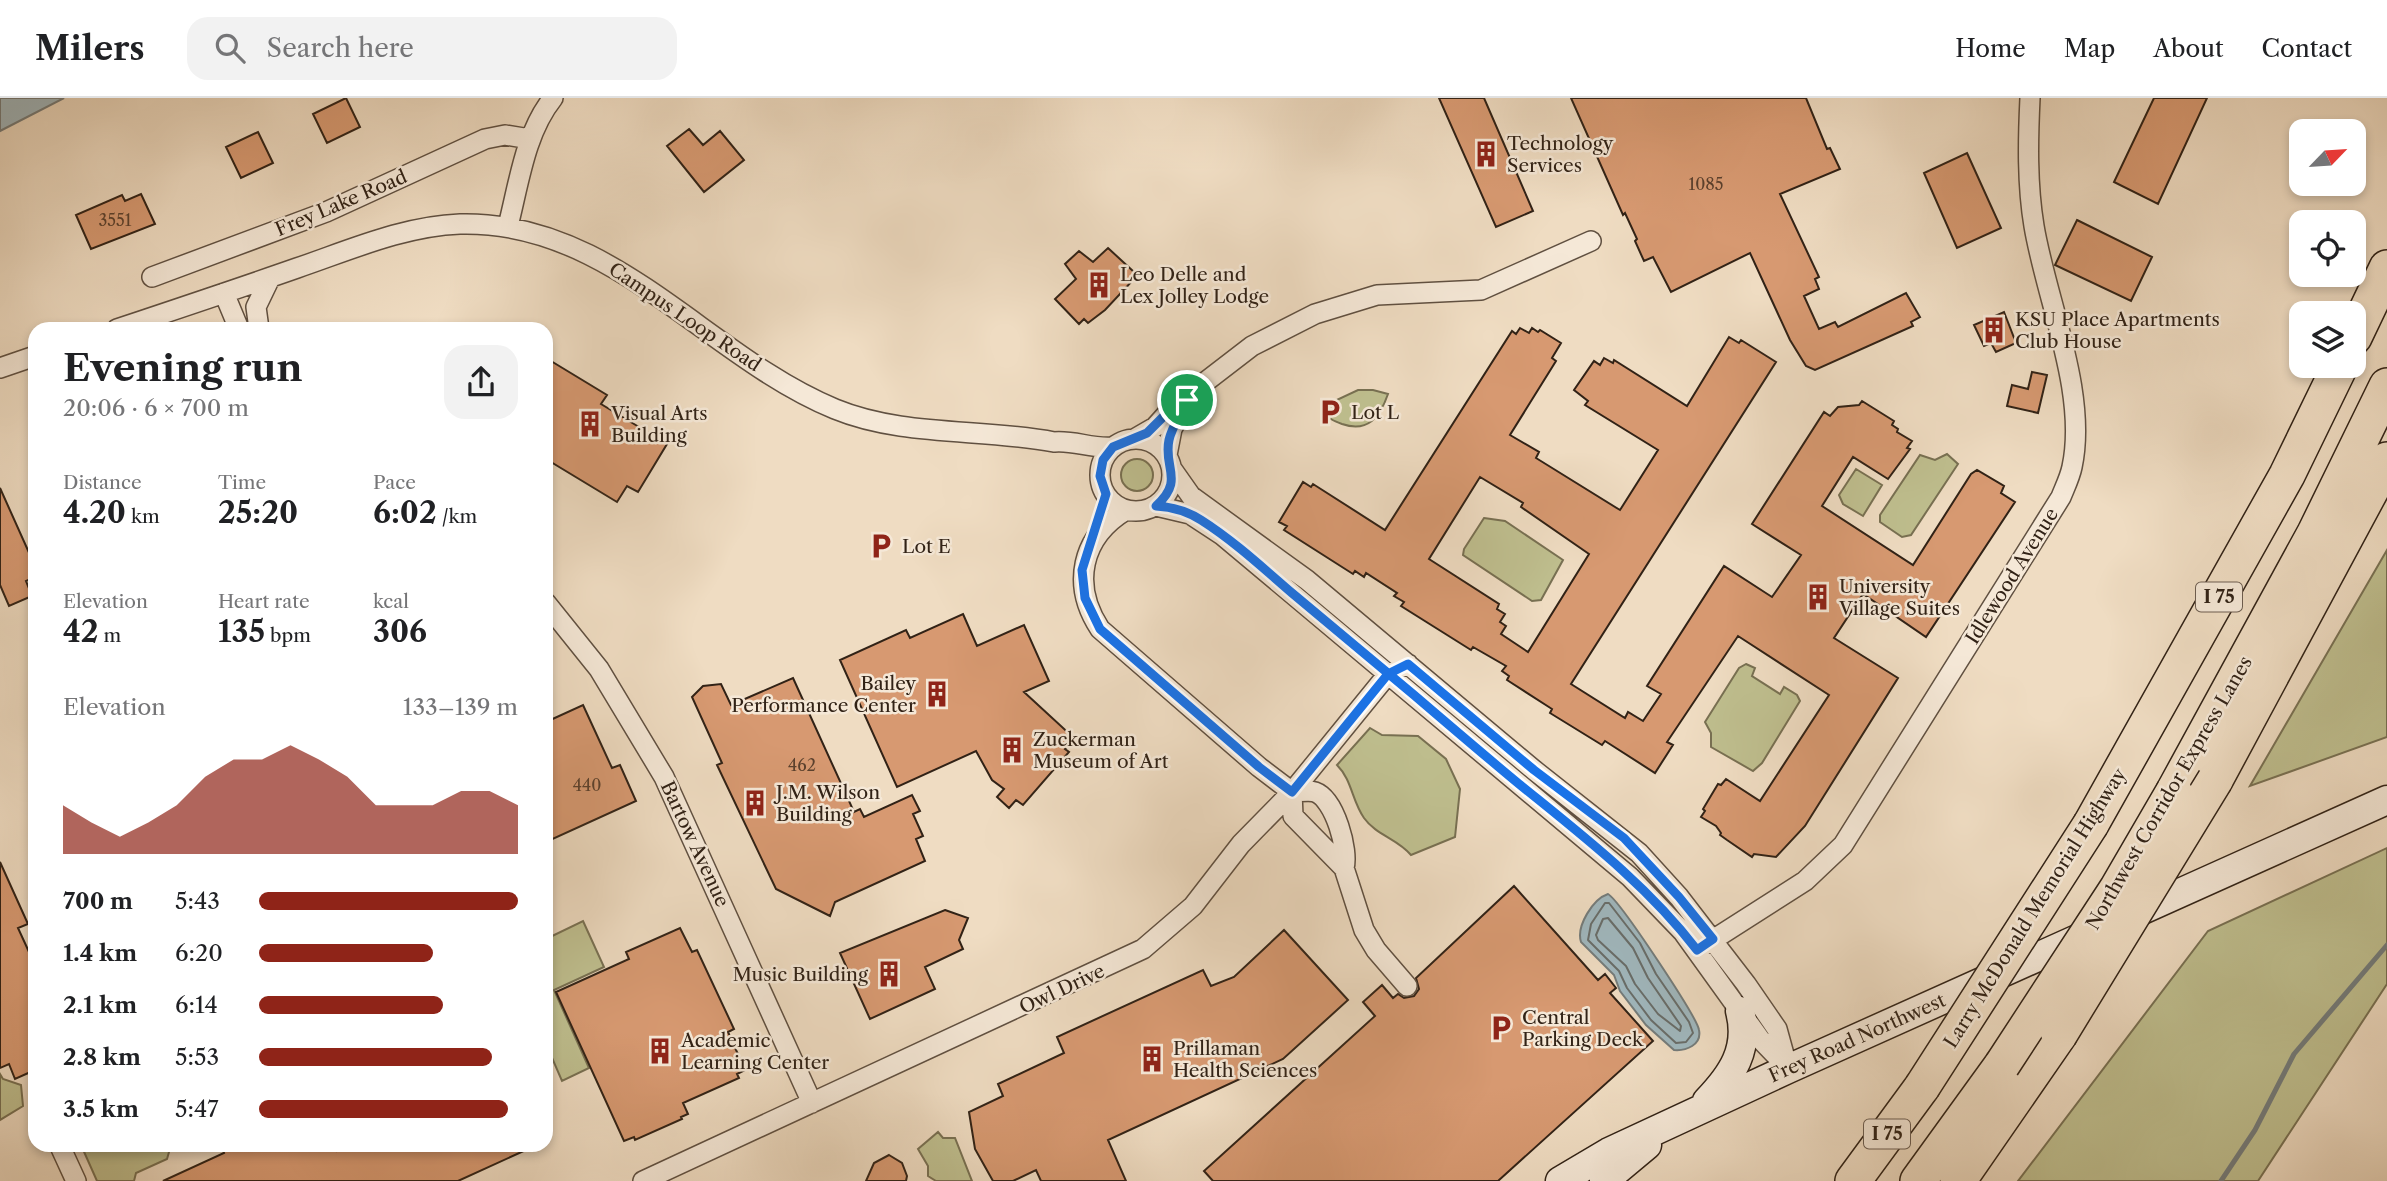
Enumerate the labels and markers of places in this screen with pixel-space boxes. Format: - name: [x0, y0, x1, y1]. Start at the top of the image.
- place label: Technology Services: [1507, 132, 1614, 177]
- building icon: Technology Services: [1471, 139, 1501, 169]
- place label: Leo Delle and Lex Jolley Lodge: [1120, 263, 1269, 308]
- building icon: Leo Delle and Lex Jolley Lodge: [1084, 270, 1114, 300]
- place label: KSU Place Apartments Club House: [2015, 308, 2220, 353]
- building icon: KSU Place Apartments Club House: [1979, 315, 2009, 345]
- pin: [1157, 370, 1217, 430]
- parking icon: Lot L: [1315, 397, 1345, 427]
- place label: Lot L: [1351, 401, 1400, 424]
- place label: Visual Arts Building: [610, 402, 708, 447]
- building icon: Visual Arts Building: [575, 409, 605, 439]
- parking icon: Lot E: [866, 531, 896, 561]
- place label: Lot E: [902, 535, 951, 558]
- place label: University Village Suites: [1838, 575, 1960, 620]
- building icon: University Village Suites: [1803, 582, 1833, 612]
- place label: Bailey Performance Center: [731, 672, 916, 717]
- building icon: Bailey Performance Center: [922, 679, 952, 709]
- place label: Zuckerman Museum of Art: [1033, 728, 1169, 773]
- building icon: Zuckerman Museum of Art: [997, 735, 1027, 765]
- place label: J.M. Wilson Building: [773, 781, 880, 826]
- building icon: J.M. Wilson Building: [740, 788, 770, 818]
- building icon: Music Building: [874, 959, 904, 989]
- place label: Music Building: [733, 963, 869, 986]
- place label: Central Parking Deck: [1522, 1006, 1644, 1051]
- parking icon: Central Parking Deck: [1486, 1013, 1516, 1043]
- place label: Academic Learning Center: [680, 1029, 829, 1074]
- building icon: Academic Learning Center: [645, 1036, 675, 1066]
- place label: Prillaman Health Sciences: [1173, 1037, 1317, 1082]
- building icon: Prillaman Health Sciences: [1137, 1044, 1167, 1074]

